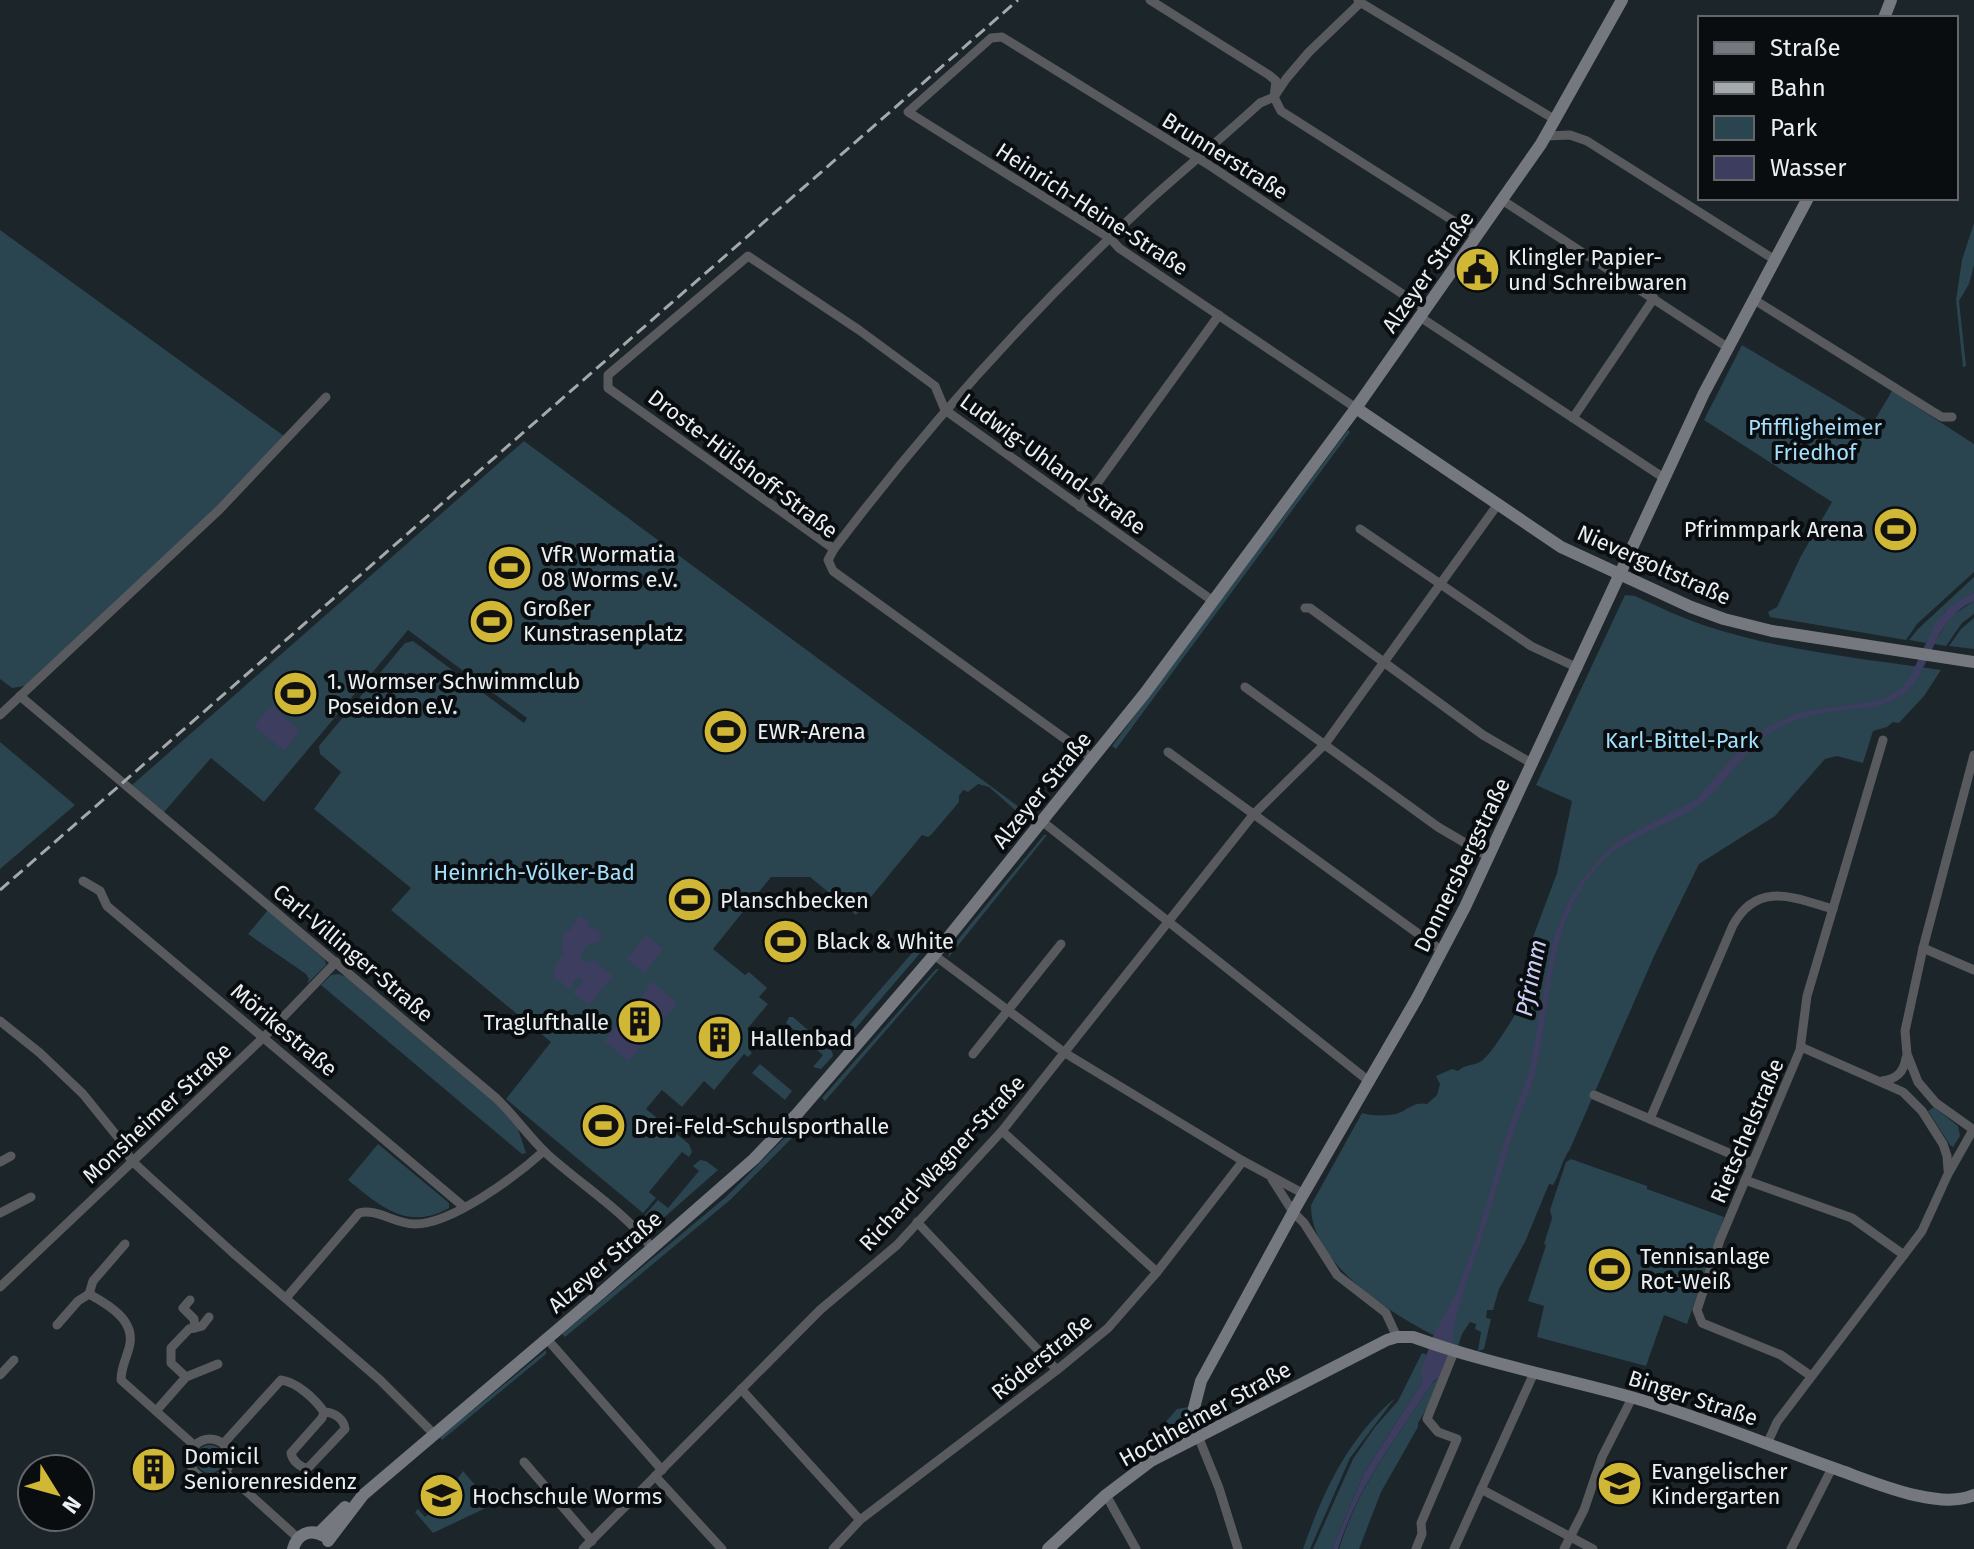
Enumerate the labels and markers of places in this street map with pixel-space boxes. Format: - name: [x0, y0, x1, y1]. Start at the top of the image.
- place label: Klingler Papier- und Schreibwaren: [1508, 244, 1687, 296]
- public building icon: Klingler Papier- und Schreibwaren: [1453, 246, 1501, 294]
- sports icon: Pfrimmpark Arena: [1871, 505, 1919, 553]
- place label: Pfrimmpark Arena: [1684, 516, 1864, 543]
- place label: VfR Wormatia 08 Worms e.V.: [541, 541, 678, 593]
- sports icon: VfR Wormatia 08 Worms e.V.: [486, 543, 534, 591]
- place label: Großer Kunstrasenplatz: [523, 595, 683, 647]
- sports icon: Großer Kunstrasenplatz: [468, 597, 516, 645]
- place label: 1. Wormser Schwimmclub Poseidon e.V.: [327, 668, 580, 720]
- sports icon: 1. Wormser Schwimmclub Poseidon e.V.: [272, 670, 320, 718]
- sports icon: EWR-Arena: [702, 707, 750, 755]
- place label: EWR-Arena: [757, 718, 866, 745]
- sports icon: Planschbecken: [665, 876, 713, 924]
- place label: Planschbecken: [720, 887, 869, 914]
- sports icon: Black & White: [761, 917, 809, 965]
- place label: Black & White: [816, 928, 954, 955]
- building icon: Traglufthalle: [616, 998, 664, 1046]
- place label: Traglufthalle: [483, 1009, 609, 1036]
- building icon: Hallenbad: [695, 1014, 743, 1062]
- place label: Hallenbad: [750, 1025, 852, 1052]
- sports icon: Drei-Feld-Schulsporthalle: [579, 1102, 627, 1150]
- place label: Drei-Feld-Schulsporthalle: [634, 1113, 889, 1140]
- place label: Tennisanlage Rot-Weiß: [1640, 1243, 1770, 1295]
- sports icon: Tennisanlage Rot-Weiß: [1585, 1245, 1633, 1293]
- place label: Domicil Seniorenresidenz: [184, 1443, 357, 1495]
- building icon: Domicil Seniorenresidenz: [129, 1445, 177, 1493]
- place label: Evangelischer Kindergarten: [1651, 1458, 1788, 1510]
- school or university icon: Evangelischer Kindergarten: [1596, 1460, 1644, 1508]
- school or university icon: Hochschule Worms: [417, 1472, 465, 1520]
- place label: Hochschule Worms: [472, 1483, 662, 1510]

